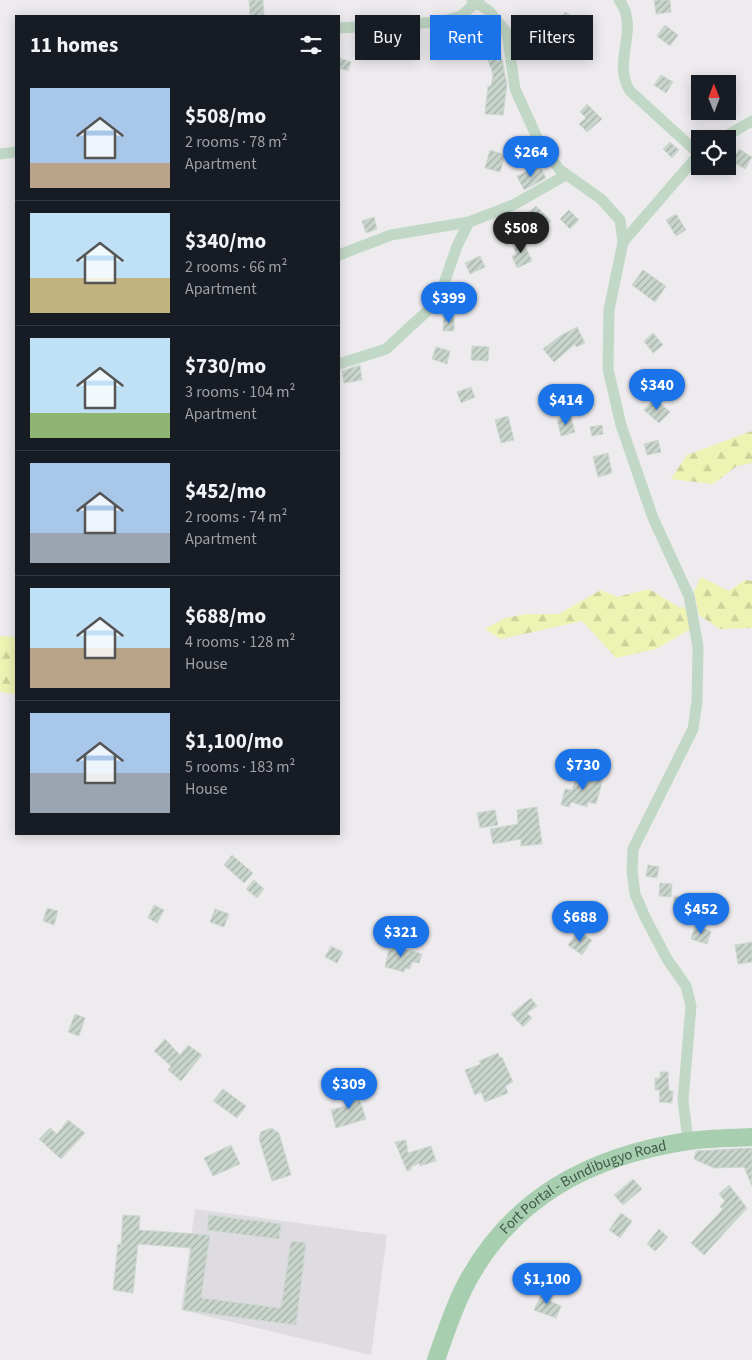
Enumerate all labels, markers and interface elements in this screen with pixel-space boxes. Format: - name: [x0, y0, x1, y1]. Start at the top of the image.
- chip: Buy: [355, 15, 420, 60]
- chip: Rent: [430, 15, 501, 60]
- chip: Filters: [511, 15, 593, 60]
- text: 11 homes: [30, 30, 118, 60]
- icon: filters: [297, 31, 325, 59]
- north arrow: [691, 75, 736, 120]
- map controls: [691, 75, 736, 175]
- text: $508/mo: [185, 101, 266, 131]
- icon: home: [70, 108, 130, 168]
- button: locate: [691, 130, 736, 175]
- text: 2 rooms · 78 m²: [185, 131, 287, 153]
- pin: $264: [501, 136, 561, 178]
- text: $264: [514, 141, 548, 163]
- text: Apartment: [185, 153, 257, 175]
- pin: $508: [491, 212, 551, 254]
- text: $508: [504, 217, 538, 239]
- text: $340/mo: [185, 226, 266, 256]
- icon: home: [70, 233, 130, 293]
- text: 2 rooms · 66 m²: [185, 256, 287, 278]
- text: Apartment: [185, 278, 257, 300]
- pin: $399: [419, 282, 479, 324]
- text: $399: [432, 287, 466, 309]
- text: $730/mo: [185, 351, 266, 381]
- icon: home: [70, 358, 130, 418]
- pin: $340: [627, 368, 687, 411]
- text: $340: [640, 374, 674, 396]
- text: 3 rooms · 104 m²: [185, 381, 295, 403]
- pin: $414: [536, 384, 596, 426]
- text: $414: [549, 389, 583, 411]
- text: Apartment: [185, 403, 257, 425]
- text: $452/mo: [185, 476, 266, 506]
- icon: home: [70, 483, 130, 543]
- text: 2 rooms · 74 m²: [185, 506, 287, 528]
- text: Apartment: [185, 528, 257, 550]
- text: $688/mo: [185, 601, 266, 631]
- icon: home: [70, 608, 130, 668]
- text: 4 rooms · 128 m²: [185, 631, 295, 653]
- text: House: [185, 653, 227, 675]
- text: $1,100/mo: [185, 726, 284, 756]
- icon: home: [70, 733, 130, 793]
- pin: $730: [553, 748, 613, 791]
- text: $730: [566, 754, 600, 776]
- text: 5 rooms · 183 m²: [185, 756, 295, 778]
- text: House: [185, 778, 227, 800]
- pin: $452: [671, 892, 731, 935]
- text: $452: [684, 898, 718, 920]
- pin: $688: [550, 900, 610, 943]
- text: $688: [563, 906, 597, 928]
- pin: $321: [371, 916, 431, 958]
- text: $321: [384, 921, 418, 943]
- pin: $309: [319, 1068, 379, 1110]
- text: $309: [332, 1073, 366, 1095]
- street label: Fort Portal - Bundibugyo Road: [494, 1135, 668, 1239]
- pin: $1,100: [506, 1262, 588, 1305]
- text: $1,100: [523, 1268, 571, 1290]

